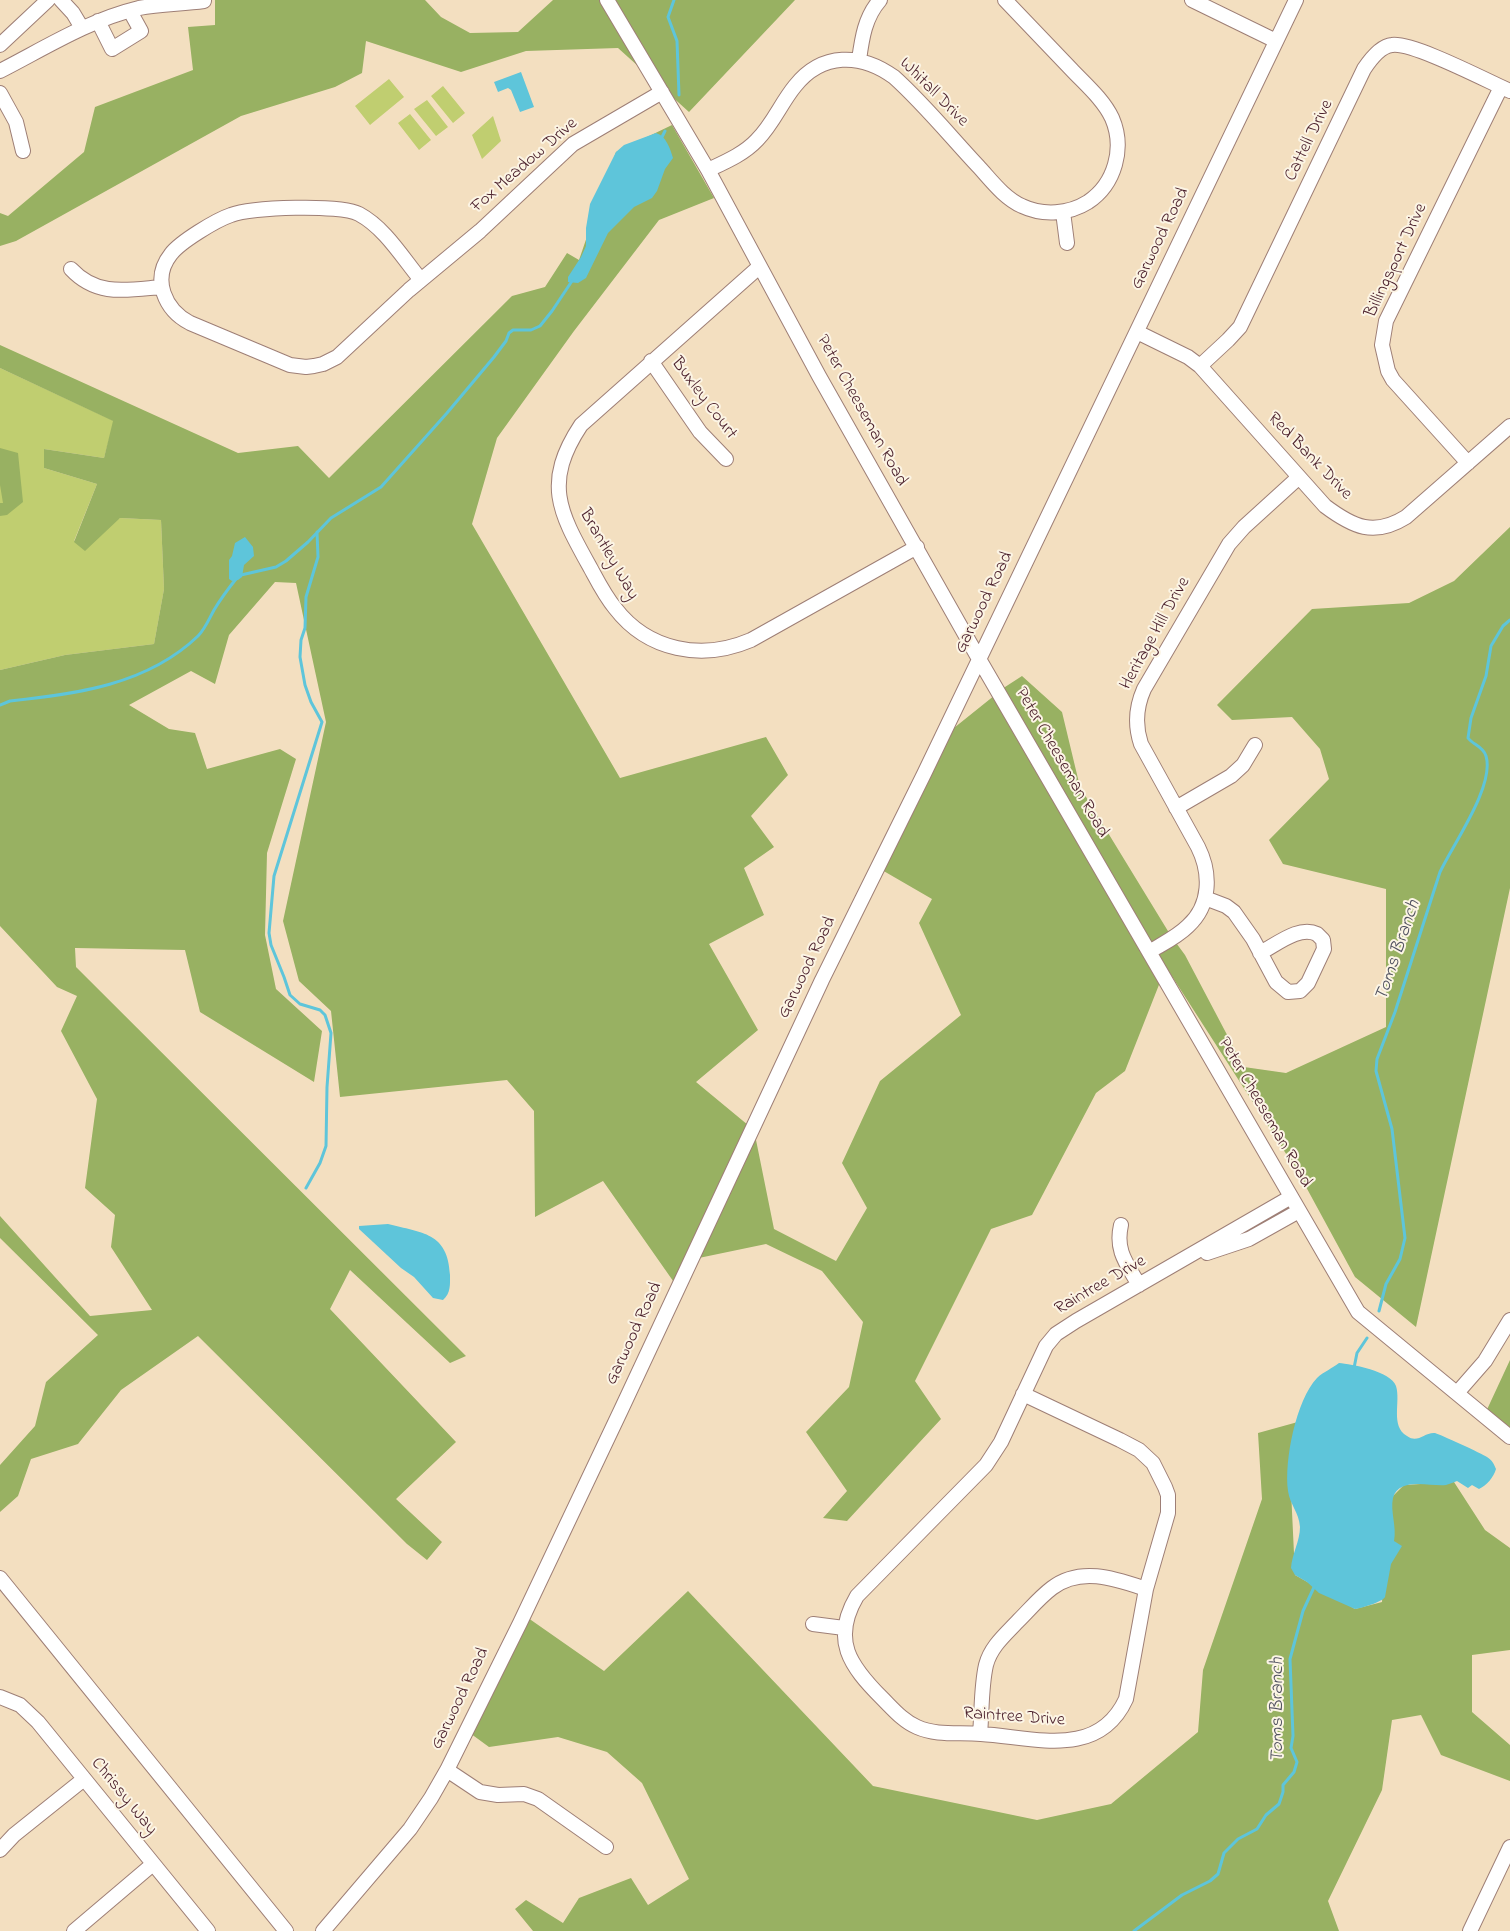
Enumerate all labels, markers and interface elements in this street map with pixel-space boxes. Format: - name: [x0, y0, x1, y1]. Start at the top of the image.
- street label: Whitall Drive: [894, 54, 972, 132]
- street label: Cattell Drive: [1281, 97, 1339, 185]
- street label: Fox Meadow Drive: [467, 114, 583, 218]
- street label: Garwood Road: [1127, 185, 1195, 293]
- street label: Billingsport Drive: [1361, 200, 1433, 322]
- street label: Peter Cheeseman Road: [810, 332, 912, 490]
- street label: Buxley Court: [665, 354, 741, 444]
- street label: Red Bank Drive: [1262, 409, 1356, 505]
- street label: Brantley Way: [573, 506, 643, 604]
- street label: Garwood Road: [951, 549, 1019, 657]
- street label: Heritage Hill Drive: [1116, 574, 1196, 694]
- street label: Peter Cheeseman Road: [1009, 684, 1113, 842]
- water label: Toms Branch: [1371, 898, 1427, 1004]
- street label: Garwood Road: [774, 914, 842, 1022]
- street label: Peter Cheeseman Road: [1212, 1034, 1316, 1192]
- street label: Raintree Drive: [1052, 1251, 1150, 1321]
- street label: Garwood Road: [602, 1279, 668, 1389]
- street label: Garwood Road: [427, 1645, 495, 1753]
- water label: Toms Branch: [1268, 1658, 1290, 1762]
- street label: Raintree Drive: [963, 1704, 1065, 1732]
- street label: Chrissy Way: [85, 1754, 161, 1840]

